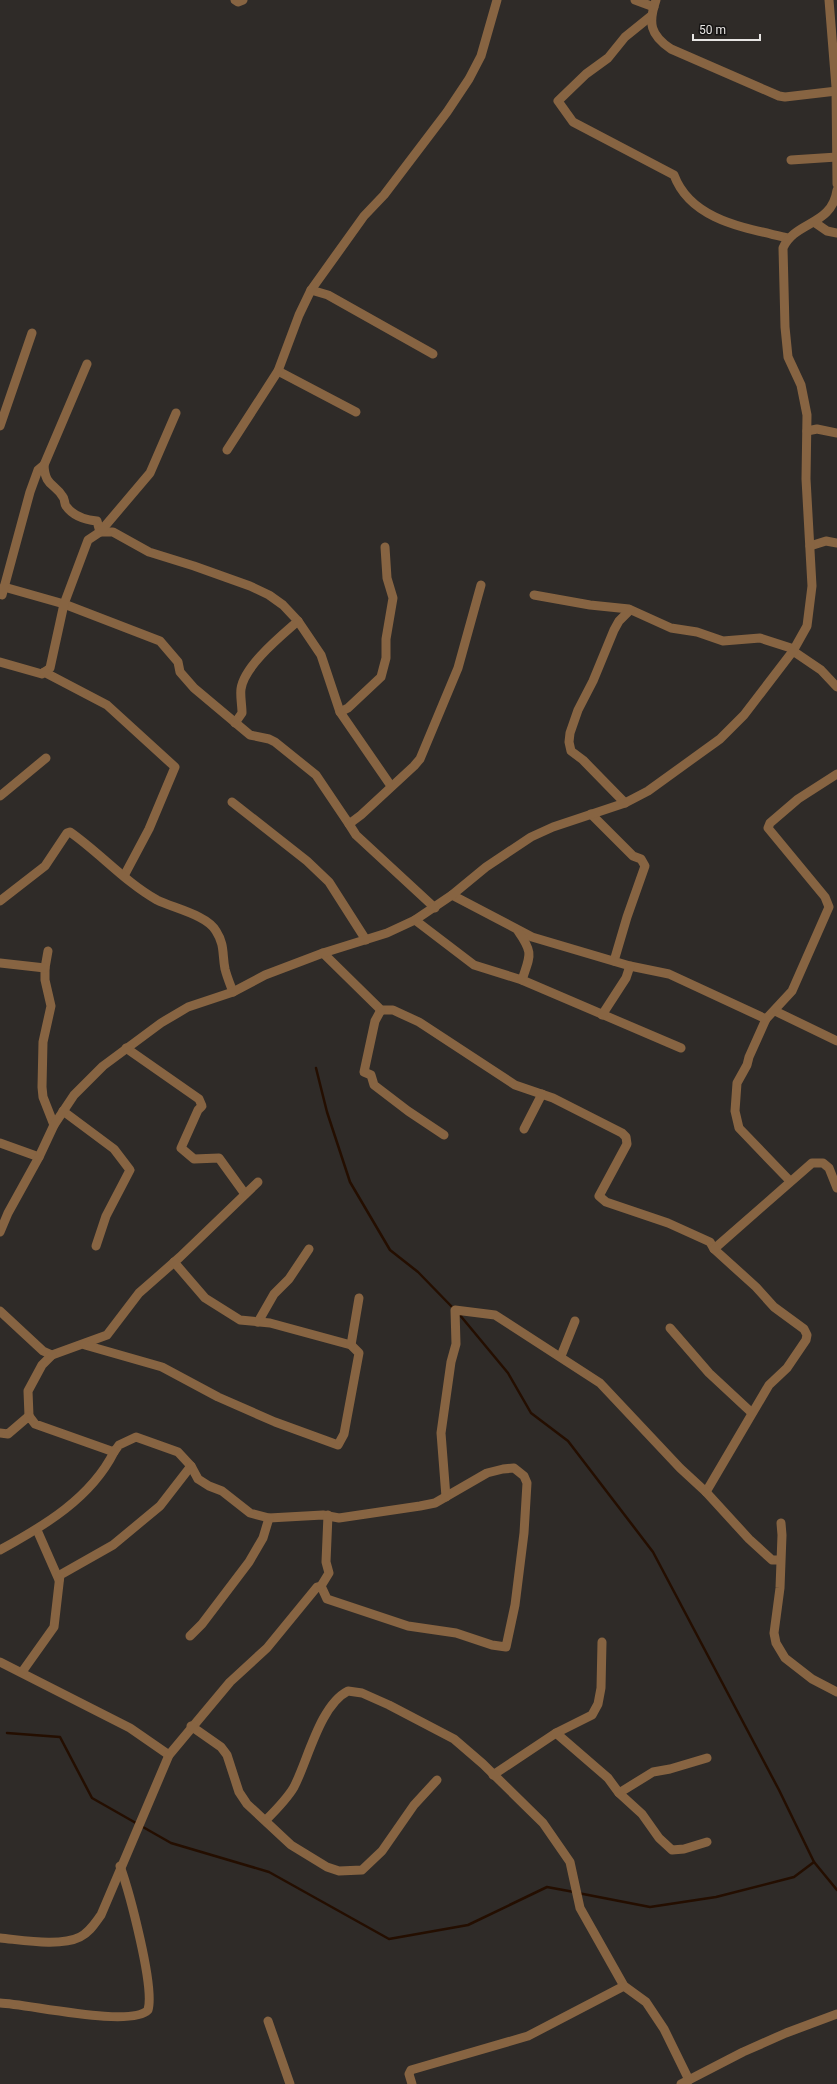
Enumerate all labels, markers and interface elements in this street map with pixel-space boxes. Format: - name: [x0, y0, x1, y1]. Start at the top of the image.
- scale bar: [693, 16, 760, 42]
- text: 50 m: [699, 23, 726, 37]

